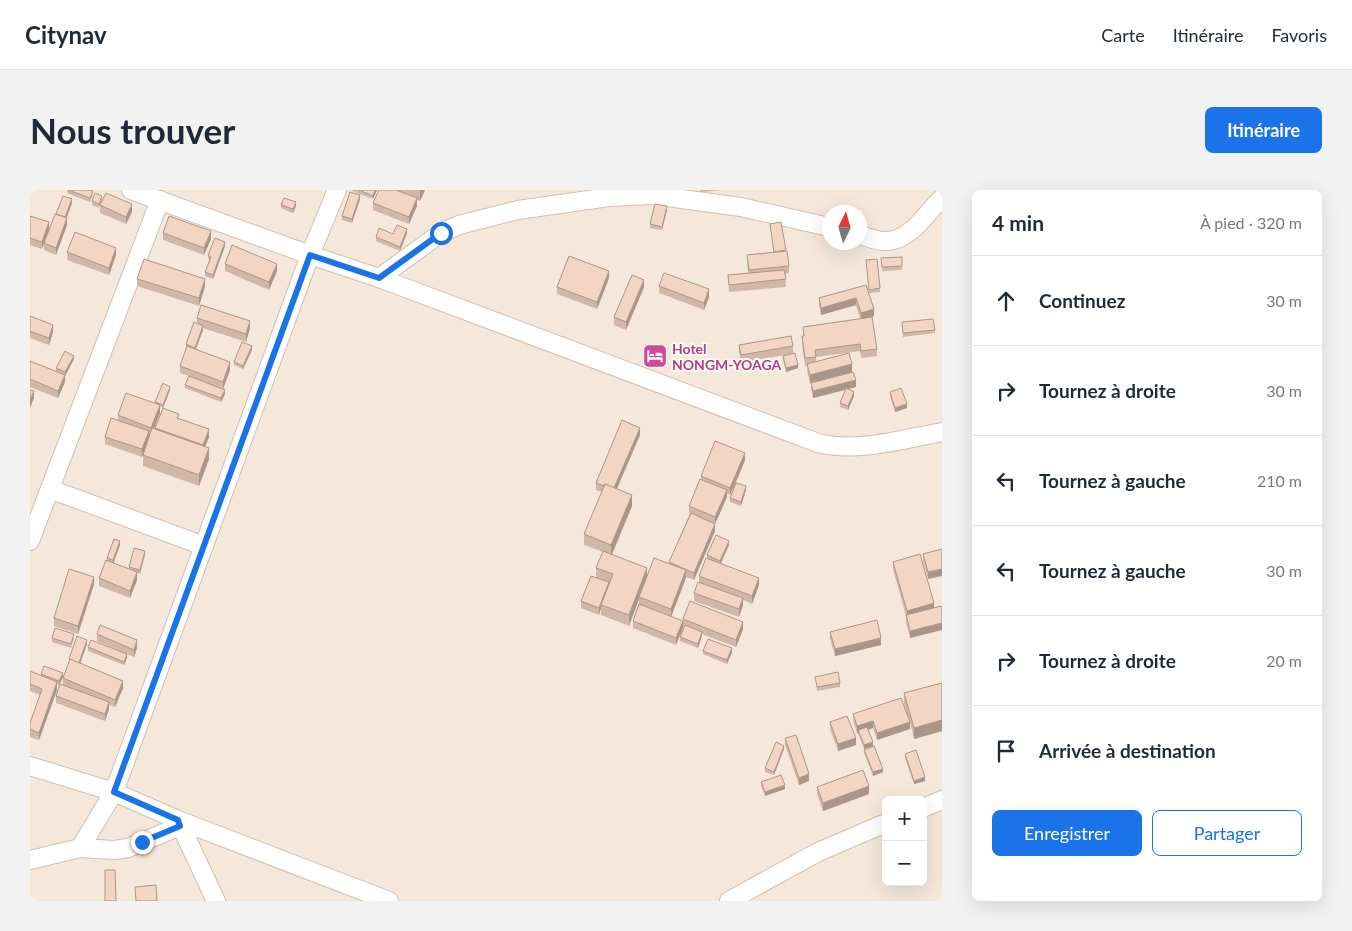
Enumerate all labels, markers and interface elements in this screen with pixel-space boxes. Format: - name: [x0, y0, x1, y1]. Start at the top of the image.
- text: Citynav: [25, 20, 107, 49]
- text: Carte: [1101, 24, 1145, 46]
- text: Itinéraire: [1173, 24, 1243, 46]
- text: Favoris: [1271, 24, 1327, 46]
- button: Itinéraire: [1205, 107, 1322, 153]
- text: Nous trouver: [30, 109, 235, 151]
- north arrow: [822, 205, 867, 250]
- text: 4 min: [992, 210, 1044, 235]
- text: À pied · 320 m: [1200, 213, 1302, 232]
- route start: [430, 222, 453, 245]
- icon: ahead: [992, 287, 1020, 315]
- text: Continuez: [1039, 289, 1125, 312]
- text: 30 m: [1266, 291, 1302, 310]
- place label: Hotel NONGM-YOAGA: [672, 340, 782, 373]
- hotel icon: Hotel NONGM-YOAGA: [642, 343, 668, 369]
- icon: right: [992, 377, 1020, 405]
- text: Tournez à droite: [1039, 379, 1176, 402]
- text: 30 m: [1266, 381, 1302, 400]
- icon: left: [992, 467, 1020, 495]
- text: Tournez à gauche: [1039, 469, 1186, 492]
- text: 210 m: [1257, 471, 1302, 490]
- icon: left: [992, 557, 1020, 585]
- text: Tournez à gauche: [1039, 559, 1186, 582]
- text: 30 m: [1266, 561, 1302, 580]
- icon: right: [992, 647, 1020, 675]
- text: Tournez à droite: [1039, 649, 1176, 672]
- text: 20 m: [1266, 651, 1302, 670]
- icon: arrive: [992, 737, 1020, 765]
- text: Arrivée à destination: [1039, 739, 1216, 762]
- map controls: [882, 796, 927, 886]
- button: +: [882, 796, 927, 841]
- button: Enregistrer: [992, 810, 1142, 856]
- button: Partager: [1152, 810, 1302, 856]
- route end: [131, 831, 154, 854]
- button: −: [882, 841, 927, 886]

